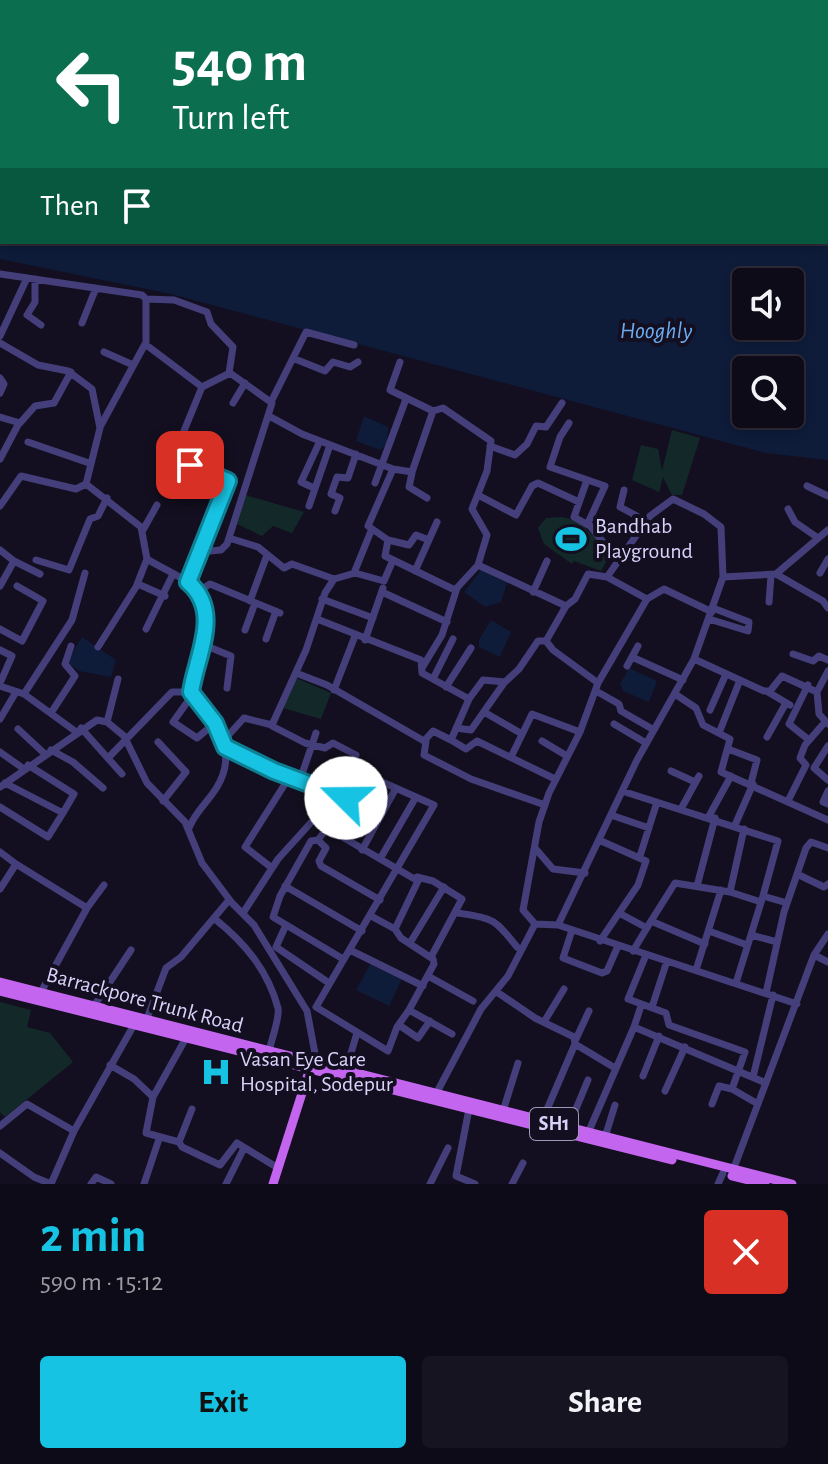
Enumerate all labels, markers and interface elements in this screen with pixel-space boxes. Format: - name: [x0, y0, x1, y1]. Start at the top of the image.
- icon: left: [40, 32, 144, 136]
- text: 540 m: [172, 35, 307, 91]
- text: Turn left: [172, 100, 289, 136]
- icon: arrive: [115, 184, 159, 228]
- text: Then: [40, 191, 99, 221]
- map controls: [732, 268, 804, 428]
- button: sound: [732, 268, 804, 340]
- water label: Hooghly: [620, 319, 692, 343]
- button: search: [732, 356, 804, 428]
- pin: [156, 431, 224, 499]
- icon: arrive: [168, 443, 212, 487]
- place label: Bandhab Playground: [595, 515, 693, 562]
- sports icon: Bandhab Playground: [554, 522, 588, 556]
- position arrow: [304, 756, 388, 840]
- street label: Barrackpore Trunk Road: [44, 963, 246, 1037]
- place label: Vasan Eye Care Hospital, Sodepur: [240, 1048, 393, 1095]
- hospital icon: Vasan Eye Care Hospital, Sodepur: [199, 1055, 233, 1089]
- road number: SH1: [530, 1108, 578, 1140]
- button: close: [704, 1210, 788, 1294]
- text: 2 min: [40, 1213, 147, 1261]
- text: 590 m · 15:12: [40, 1269, 163, 1295]
- button: Exit: [40, 1356, 406, 1448]
- button: Share: [422, 1356, 788, 1448]

